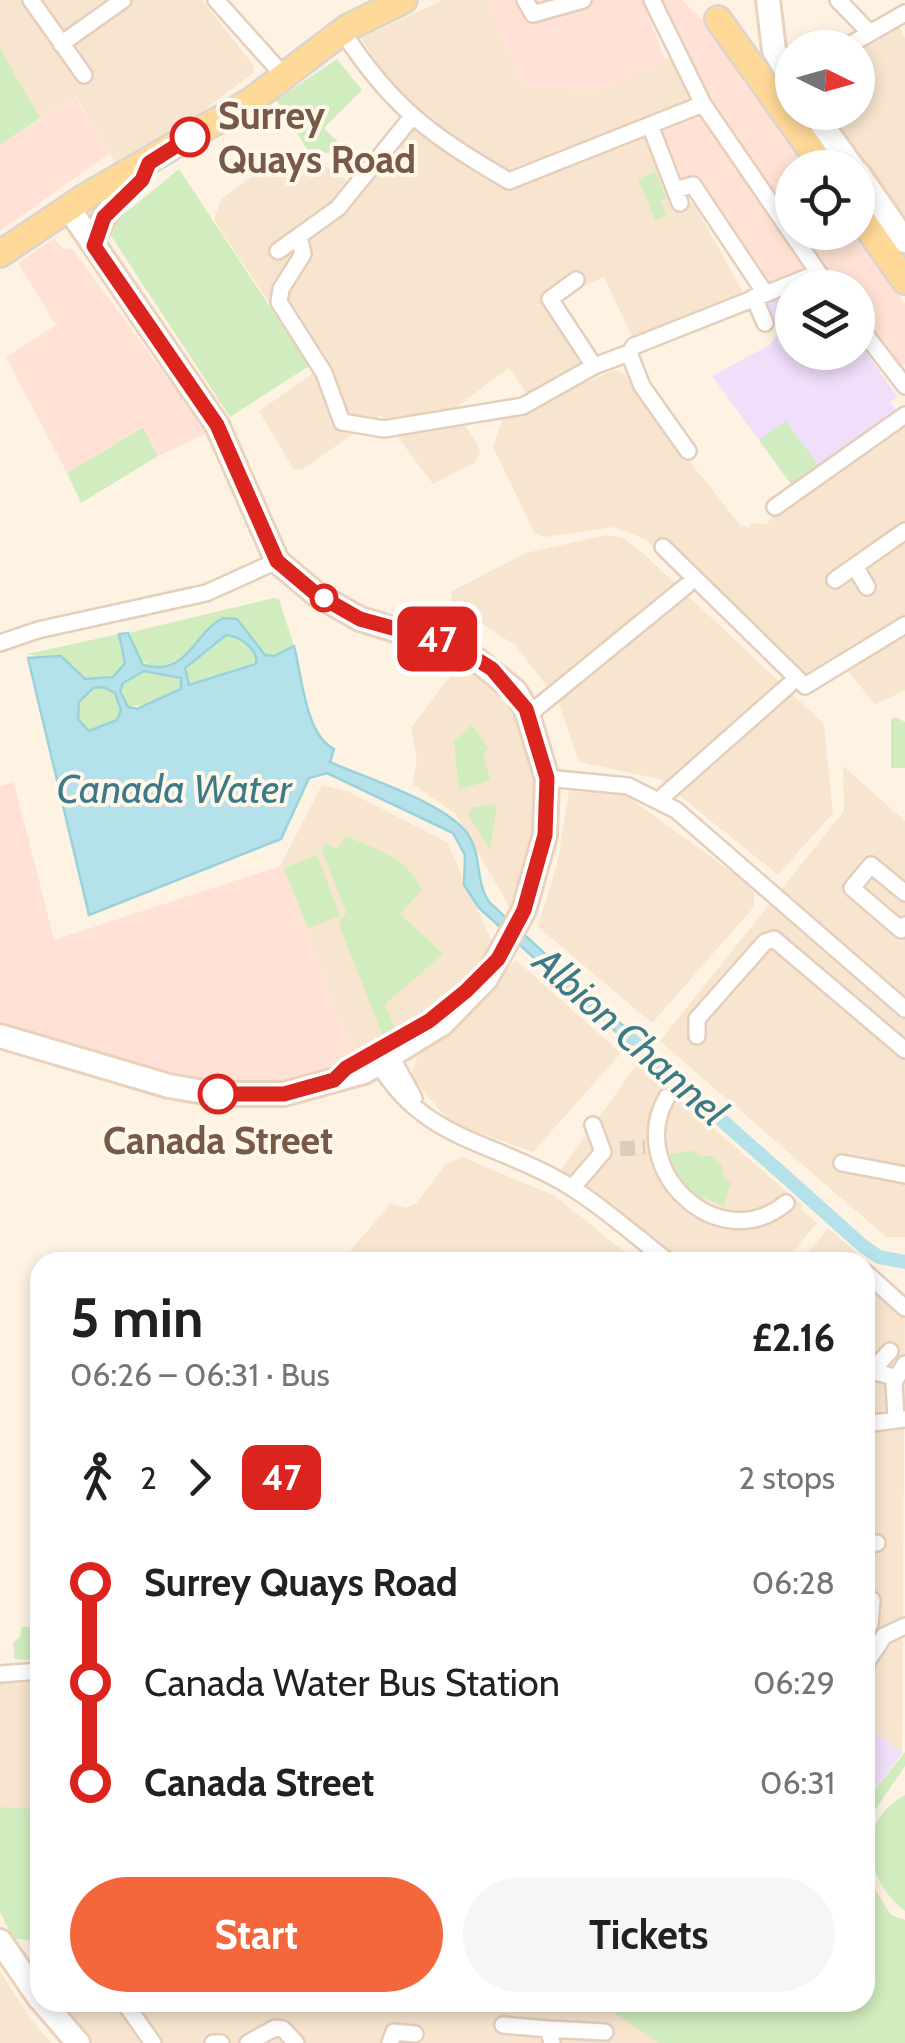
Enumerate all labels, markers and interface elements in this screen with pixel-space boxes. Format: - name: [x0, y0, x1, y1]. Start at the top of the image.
- north arrow: [775, 30, 875, 130]
- map controls: [775, 30, 875, 370]
- place label: Surrey Quays Road: [218, 92, 416, 183]
- marker: Surrey Quays Road: [171, 118, 209, 156]
- button: locate: [775, 150, 875, 250]
- button: layers: [775, 270, 875, 370]
- unlabelled marker: [311, 585, 337, 611]
- line badge: 47: [392, 606, 482, 672]
- text: 47: [417, 618, 457, 661]
- water label: Canada Water: [56, 764, 293, 813]
- water label: Albion Channel: [523, 935, 738, 1136]
- marker: Canada Street: [199, 1075, 237, 1113]
- place label: Canada Street: [103, 1117, 333, 1164]
- text: 5 min: [70, 1284, 203, 1351]
- text: £2.16: [752, 1314, 835, 1361]
- text: 06:26 – 06:31 · Bus: [70, 1355, 330, 1394]
- icon: walk: [70, 1450, 125, 1505]
- icon: forward: [172, 1450, 227, 1505]
- text: 47: [262, 1456, 301, 1499]
- text: 2: [140, 1458, 157, 1497]
- text: 2 stops: [738, 1458, 835, 1497]
- text: Surrey Quays Road: [144, 1559, 458, 1606]
- text: 06:28: [752, 1563, 835, 1602]
- text: Canada Water Bus Station: [144, 1659, 560, 1706]
- text: 06:29: [753, 1663, 835, 1702]
- text: Canada Street: [144, 1759, 374, 1806]
- text: 06:31: [760, 1763, 835, 1802]
- button: Start: [70, 1877, 443, 1992]
- button: Tickets: [463, 1877, 835, 1992]

